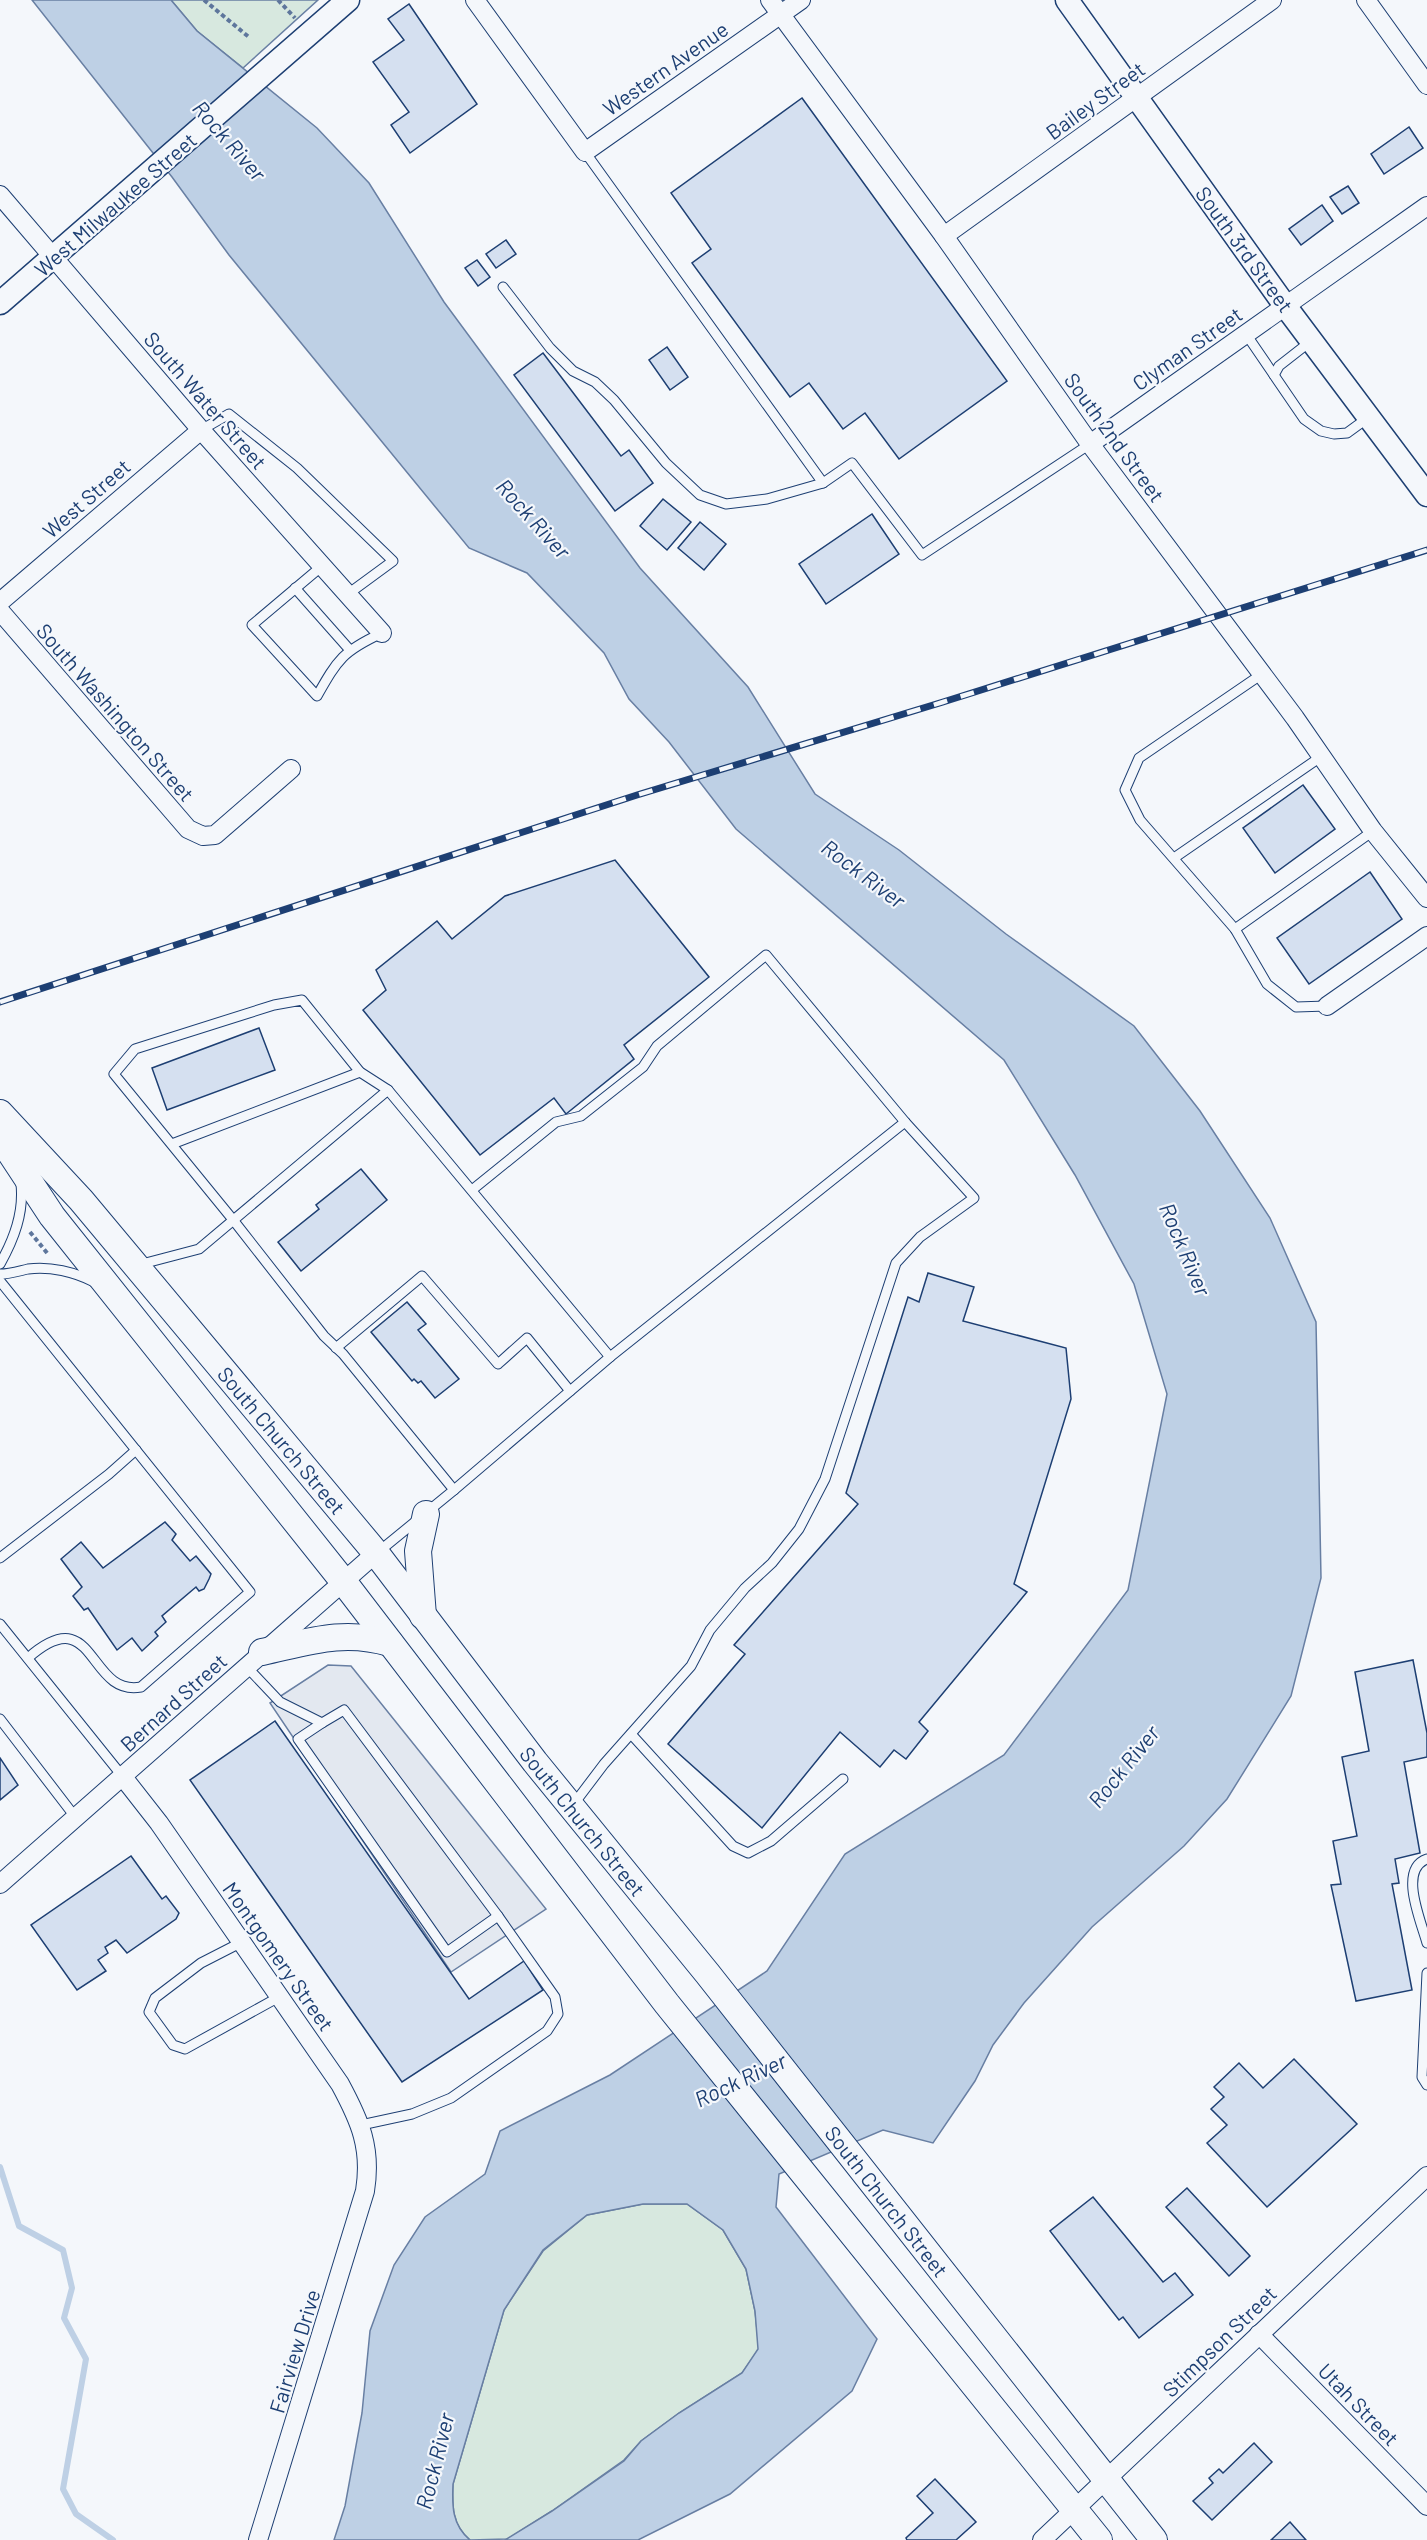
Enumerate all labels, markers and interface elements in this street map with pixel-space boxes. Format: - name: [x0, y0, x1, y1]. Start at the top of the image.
- street label: Western Avenue: [598, 16, 732, 120]
- street label: Bailey Street: [1041, 56, 1149, 144]
- water label: Rock River: [188, 94, 273, 186]
- street label: West Milwaukee Street: [29, 127, 201, 281]
- street label: South 3rd Street: [1191, 181, 1299, 317]
- street label: Clyman Street: [1127, 301, 1247, 395]
- street label: South Water Street: [140, 326, 272, 474]
- street label: South 2nd Street: [1060, 368, 1170, 506]
- street label: West Street: [37, 453, 135, 543]
- water label: Rock River: [492, 473, 577, 564]
- street label: South Washington Street: [32, 618, 200, 806]
- water label: Rock River: [817, 833, 912, 914]
- water label: Rock River: [1155, 1199, 1218, 1300]
- street label: South Church Street: [213, 1361, 351, 1519]
- street label: Bernard Street: [115, 1648, 231, 1756]
- water label: Rock River: [1082, 1719, 1165, 1812]
- street label: South Church Street: [515, 1741, 651, 1901]
- street label: Montgomery Street: [218, 1877, 340, 2035]
- water label: Rock River: [690, 2046, 791, 2112]
- street label: South Church Street: [820, 2121, 954, 2281]
- street label: Stimpson Street: [1157, 2280, 1281, 2402]
- street label: Fairview Drive: [263, 2286, 325, 2416]
- street label: Utah Street: [1314, 2358, 1404, 2450]
- water label: Rock River: [410, 2409, 459, 2512]

